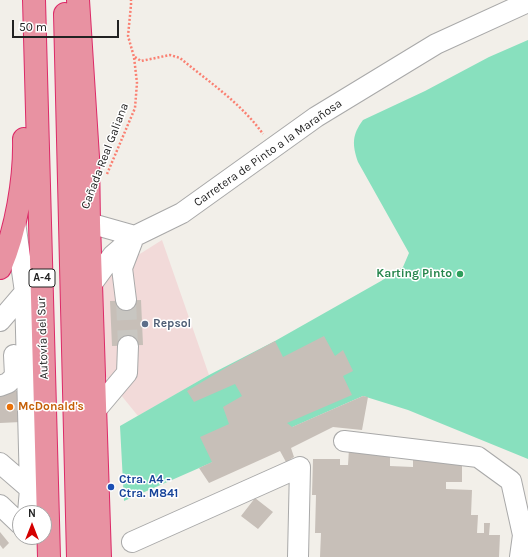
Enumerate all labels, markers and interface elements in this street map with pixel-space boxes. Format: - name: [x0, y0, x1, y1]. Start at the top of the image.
- scale bar: [14, 12, 121, 38]
- text: 50 m: [19, 20, 47, 34]
- street label: Carretera de Pinto a la Marañosa: [191, 96, 345, 210]
- street label: Cañada Real Galiana: [78, 101, 132, 211]
- place label: Karting Pinto: [376, 267, 452, 281]
- road number: A-4: [29, 269, 55, 287]
- marker: Karting Pinto: [455, 269, 465, 279]
- street label: Autovía del Sur: [34, 296, 52, 380]
- place label: Repsol: [153, 317, 191, 331]
- marker: Repsol: [140, 319, 150, 329]
- place label: McDonald's: [18, 400, 84, 414]
- marker: McDonald's: [5, 402, 15, 412]
- place label: Ctra. A4 - Ctra. M841: [119, 473, 178, 501]
- marker: Ctra. A4 - Ctra. M841: [106, 482, 116, 492]
- north arrow: [12, 505, 52, 545]
- text: N: [28, 507, 36, 520]

